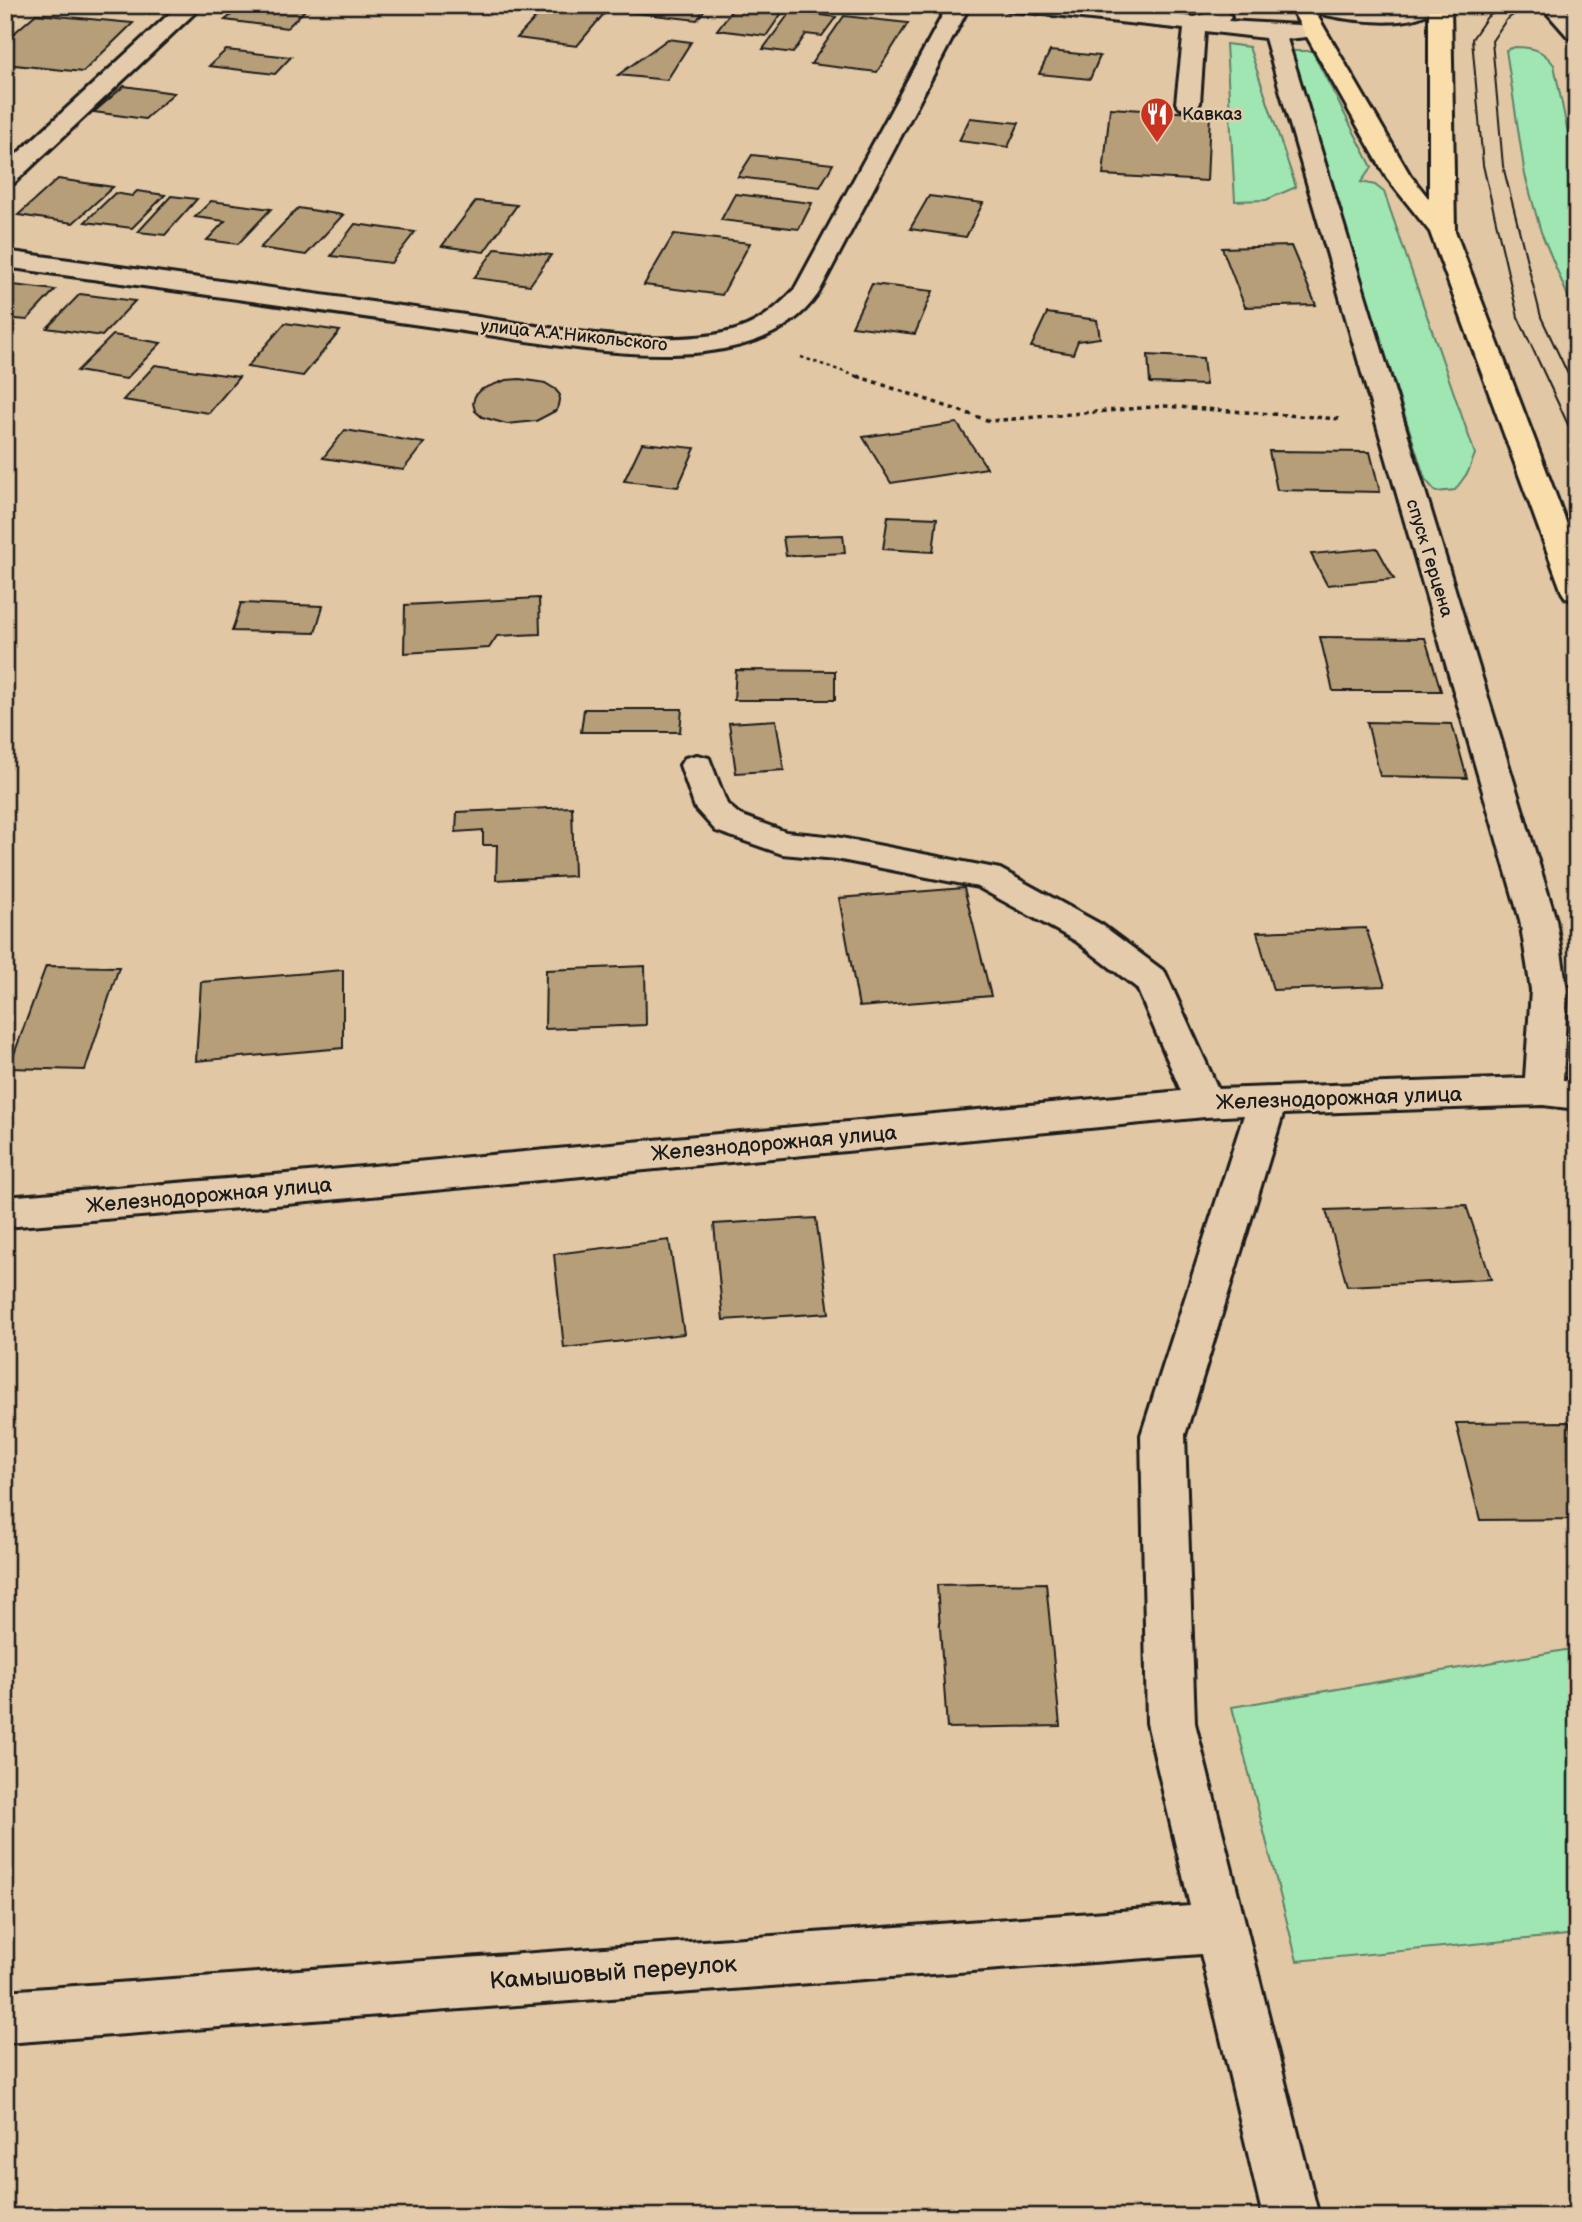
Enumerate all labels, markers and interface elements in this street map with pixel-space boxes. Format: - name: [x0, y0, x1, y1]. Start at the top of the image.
- restaurant icon: Кавказ: [1138, 95, 1176, 144]
- place label: Кавказ: [1182, 104, 1243, 125]
- street label: улица А.А.Никольского: [479, 315, 669, 356]
- street label: спуск Герцена: [1402, 497, 1458, 620]
- street label: Железнодорожная улица: [1215, 1082, 1463, 1115]
- street label: Железнодорожная улица: [650, 1120, 899, 1167]
- street label: Железнодорожная улица: [85, 1172, 334, 1219]
- street label: Камышовый переулок: [488, 1949, 738, 1996]

